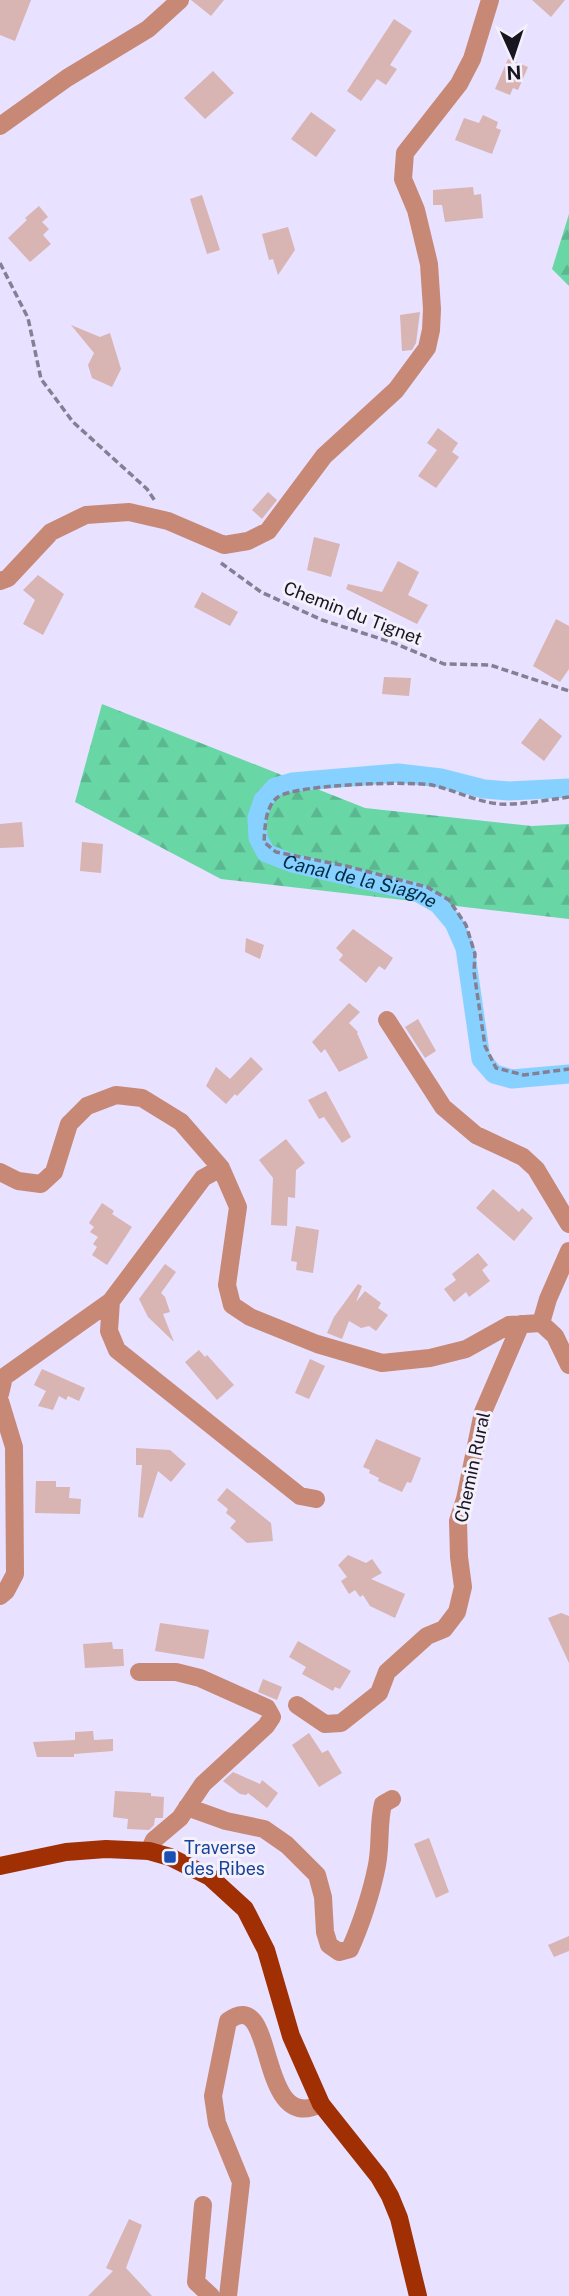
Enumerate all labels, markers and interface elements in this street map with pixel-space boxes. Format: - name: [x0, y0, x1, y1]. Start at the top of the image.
- north arrow: [478, 21, 548, 91]
- text: N: [506, 62, 522, 84]
- street label: Chemin du Tignet: [281, 577, 425, 649]
- water label: Canal de la Siagne: [280, 850, 441, 912]
- street label: Chemin Rural: [450, 1410, 494, 1524]
- place label: Traverse des Ribes: [184, 1837, 265, 1879]
- marker: Traverse des Ribes: [162, 1849, 178, 1865]

